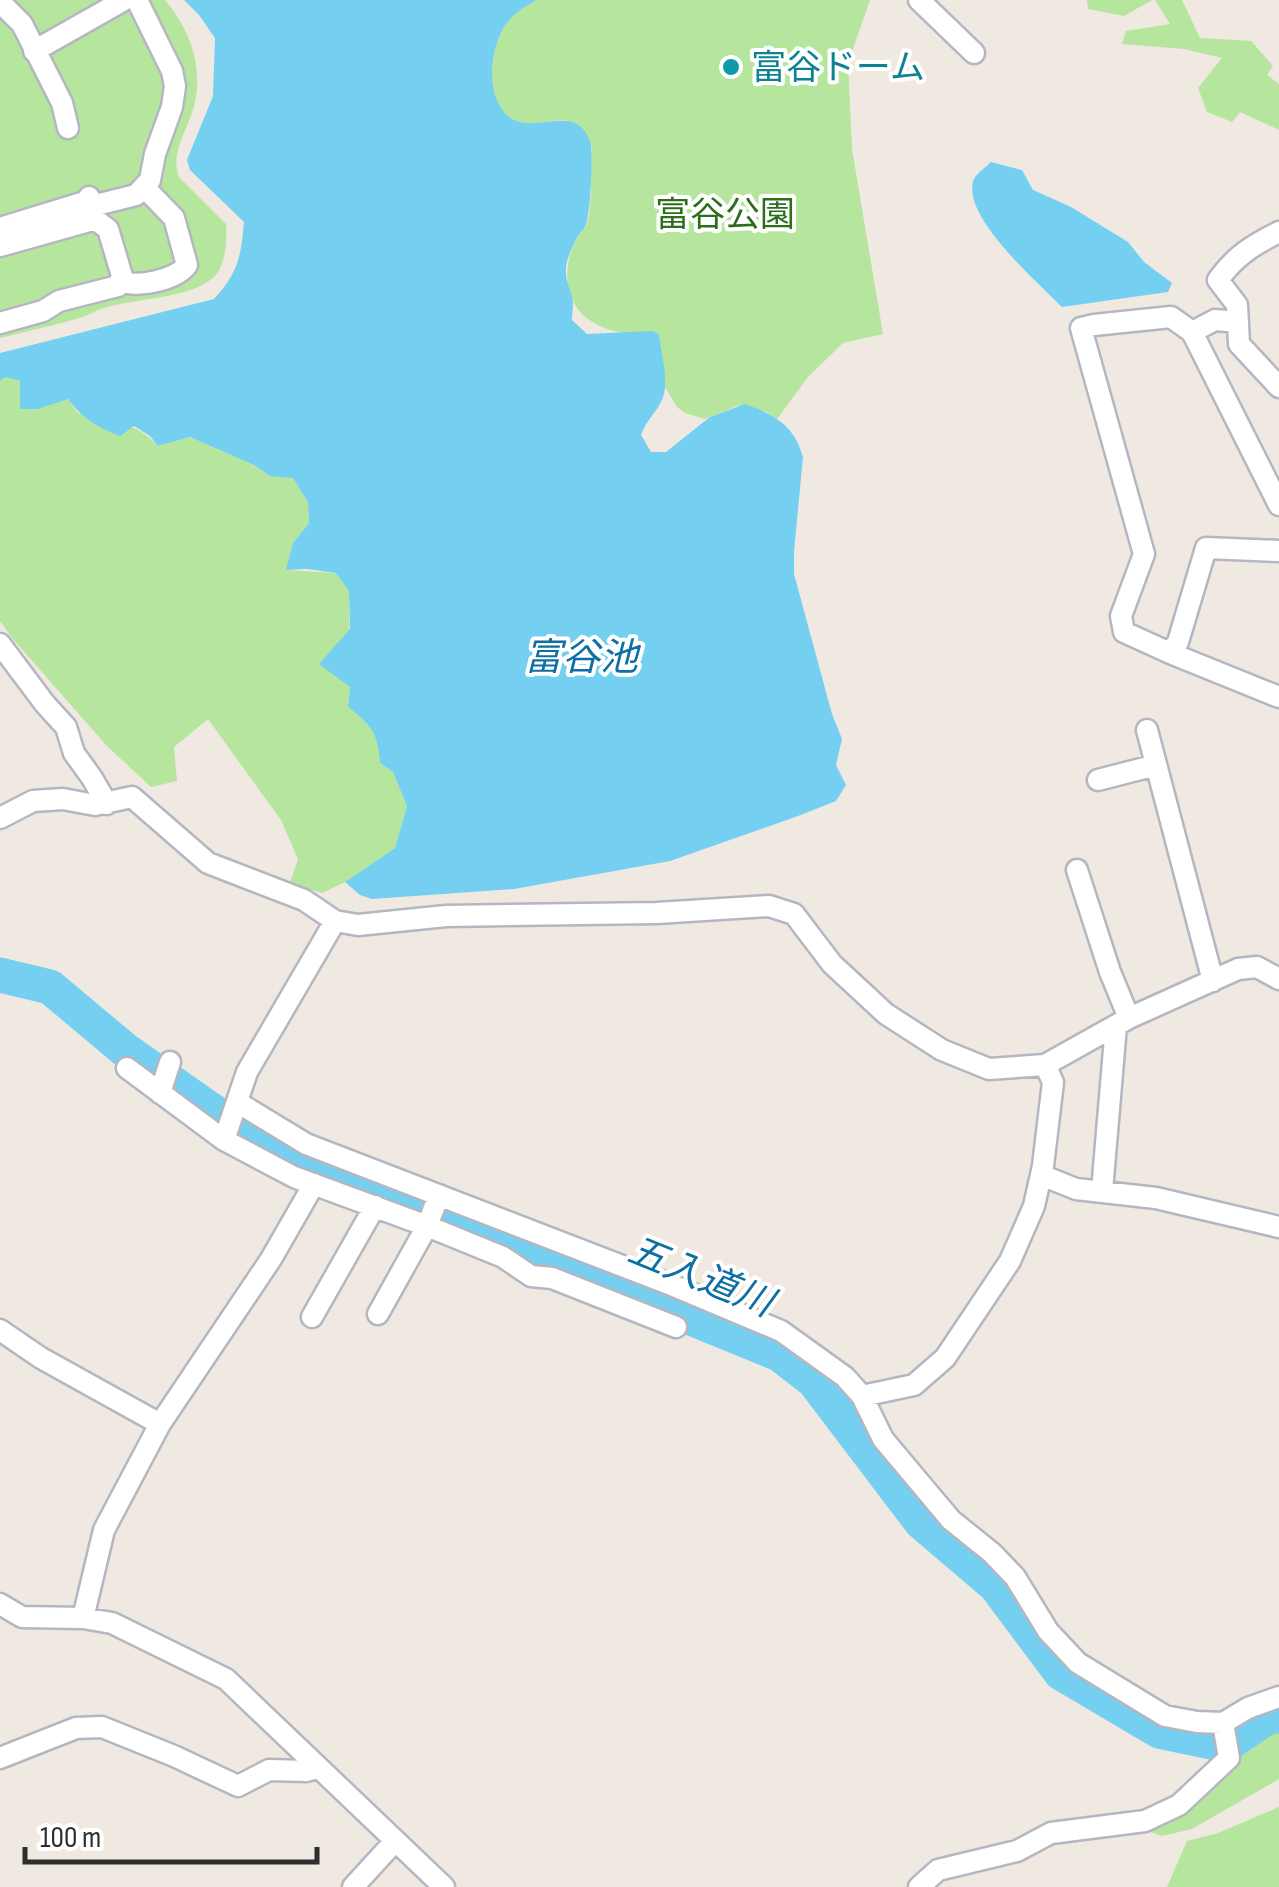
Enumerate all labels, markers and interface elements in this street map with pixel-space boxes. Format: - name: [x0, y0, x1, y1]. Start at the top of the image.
- place label: 富谷ドーム: [751, 47, 925, 90]
- marker: 富谷ドーム: [720, 56, 742, 78]
- park label: 富谷公園: [655, 194, 795, 237]
- water label: 富谷池: [524, 636, 642, 681]
- water label: 五入道川: [622, 1228, 783, 1328]
- scale bar: [25, 1802, 318, 1864]
- text: 100 m: [40, 1820, 101, 1856]

